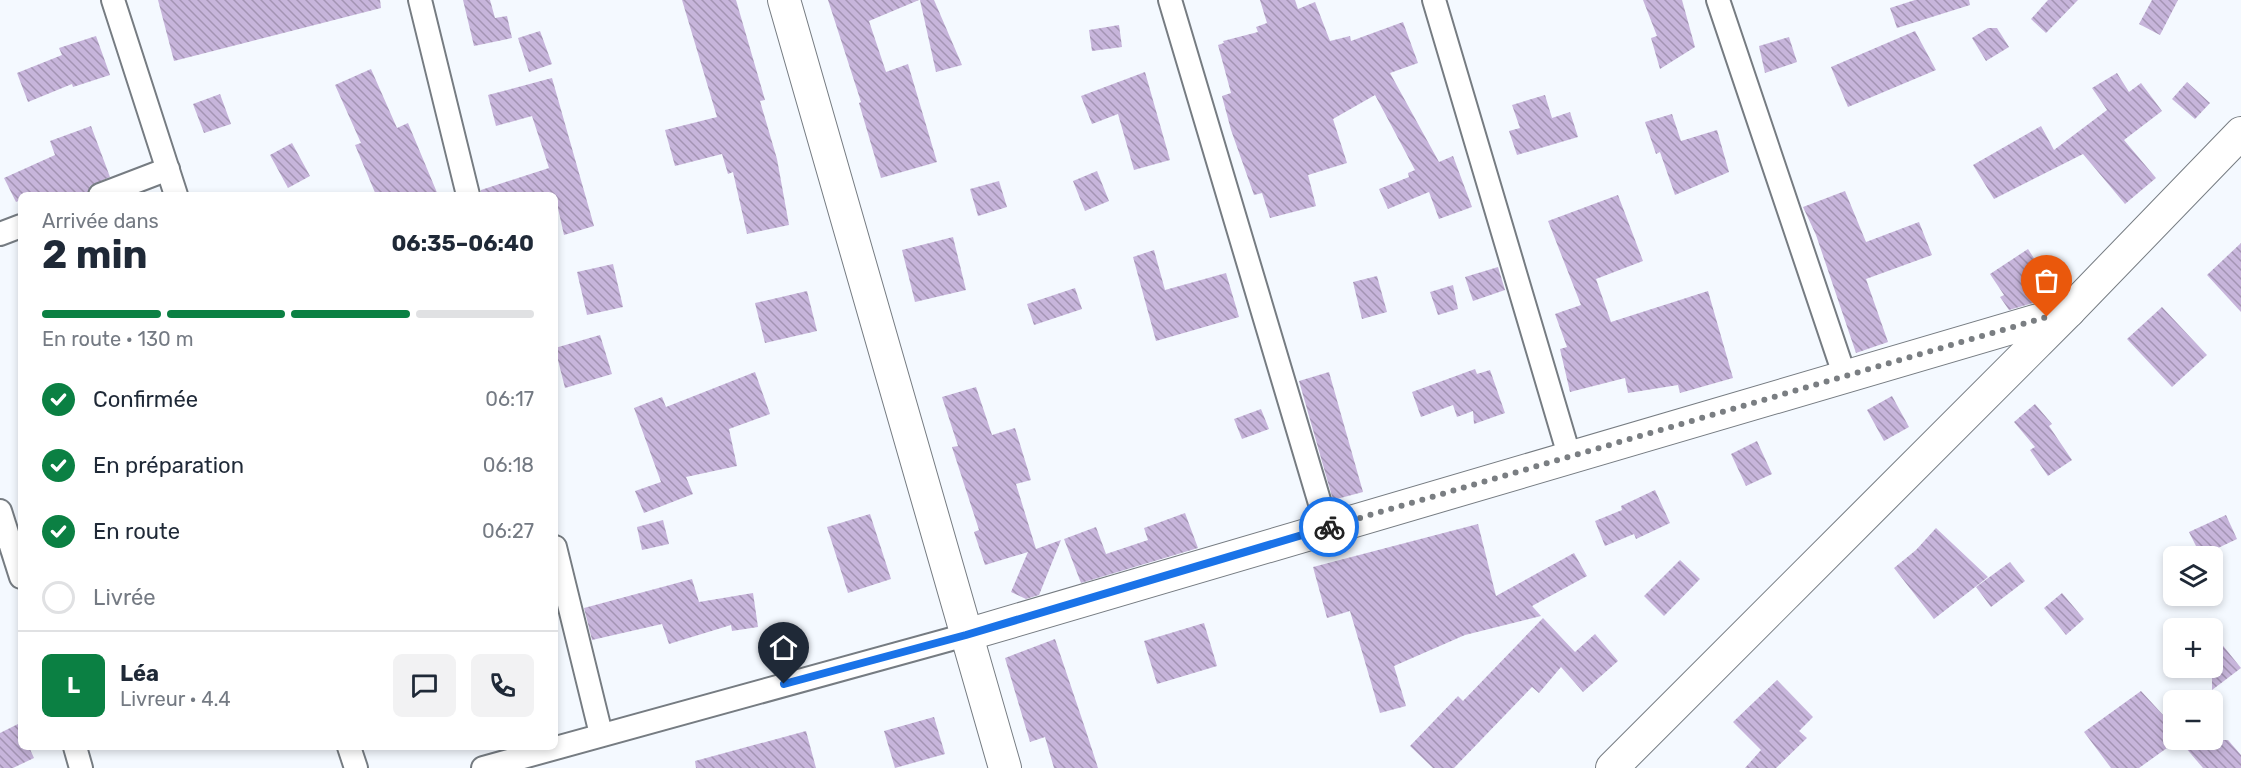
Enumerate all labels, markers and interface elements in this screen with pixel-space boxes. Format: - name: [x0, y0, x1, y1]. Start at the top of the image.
- text: Arrivée dans: [42, 209, 159, 233]
- text: 06:35–06:40: [391, 230, 534, 257]
- text: 2 min: [42, 232, 148, 278]
- pin: [2021, 255, 2072, 317]
- icon: bag: [2030, 264, 2063, 297]
- text: En route · 130 m: [42, 327, 193, 351]
- icon: check: [42, 383, 75, 416]
- text: Confirmée: [93, 386, 198, 413]
- text: 06:17: [485, 387, 534, 411]
- icon: check: [42, 449, 75, 482]
- text: En préparation: [93, 452, 244, 479]
- text: 06:18: [483, 453, 534, 477]
- courier: [1299, 497, 1359, 557]
- icon: bike: [1313, 511, 1346, 544]
- icon: check: [42, 515, 75, 548]
- text: En route: [93, 518, 180, 545]
- text: 06:27: [482, 519, 534, 543]
- map controls: [2163, 546, 2223, 750]
- button: layers: [2163, 546, 2223, 606]
- text: Livrée: [93, 584, 156, 611]
- button: +: [2163, 618, 2223, 678]
- pin: [758, 622, 809, 684]
- icon: home: [767, 631, 800, 664]
- button: chat: [393, 654, 456, 717]
- button: phone: [471, 654, 534, 717]
- text: Léa: [120, 660, 159, 687]
- text: L: [67, 672, 80, 699]
- text: Livreur · 4.4: [120, 687, 231, 711]
- button: −: [2163, 690, 2223, 750]

